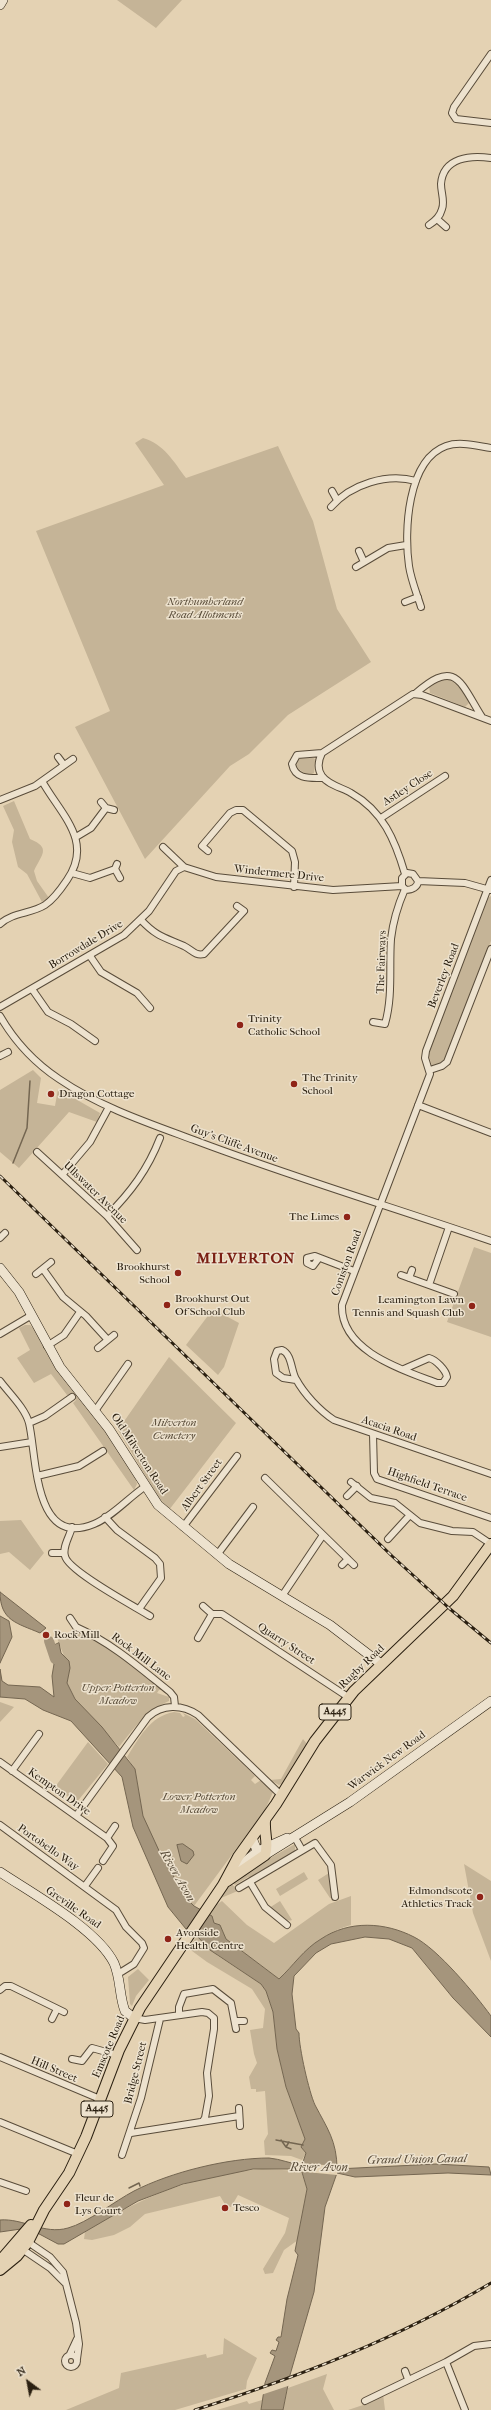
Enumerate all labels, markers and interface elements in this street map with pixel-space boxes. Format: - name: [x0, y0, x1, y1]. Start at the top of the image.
- park label: Northumberland Road Allotments: [167, 595, 243, 621]
- street label: Astley Close: [380, 767, 436, 809]
- street label: Windermere Drive: [233, 863, 325, 885]
- street label: Borrowdale Drive: [47, 918, 125, 972]
- street label: The Fairways: [374, 930, 390, 994]
- street label: Beverley Road: [426, 942, 462, 1010]
- place label: Trinity Catholic School: [248, 1012, 320, 1038]
- marker: Trinity Catholic School: [235, 1020, 245, 1030]
- place label: The Trinity School: [302, 1071, 357, 1097]
- marker: The Trinity School: [289, 1079, 299, 1089]
- place label: Dragon Cottage: [59, 1087, 134, 1101]
- marker: Dragon Cottage: [46, 1089, 56, 1099]
- street label: Guy's Cliffe Avenue: [188, 1122, 280, 1166]
- street label: Ullswater Avenue: [60, 1159, 130, 1227]
- place label: The Limes: [289, 1210, 339, 1224]
- marker: The Limes: [342, 1212, 352, 1222]
- street label: Coniston Road: [329, 1228, 365, 1298]
- district label: MILVERTON: [197, 1250, 295, 1268]
- place label: Brookhurst School: [117, 1260, 170, 1286]
- marker: Brookhurst School: [173, 1268, 183, 1278]
- place label: Brookhurst Out Of School Club: [175, 1292, 250, 1318]
- place label: Leamington Lawn Tennis and Squash Club: [352, 1293, 464, 1319]
- marker: Brookhurst Out Of School Club: [162, 1300, 172, 1310]
- marker: Leamington Lawn Tennis and Squash Club: [467, 1301, 477, 1311]
- street label: Old Milverton Road: [108, 1411, 170, 1497]
- street label: Acacia Road: [360, 1413, 418, 1445]
- park label: Milverton Cemetery: [152, 1416, 196, 1442]
- street label: Albert Street: [179, 1456, 225, 1514]
- street label: Highfield Terrace: [385, 1465, 469, 1505]
- street label: Quarry Street: [255, 1620, 317, 1668]
- place label: Rock Mill: [54, 1628, 100, 1642]
- marker: Rock Mill: [41, 1630, 51, 1640]
- street label: Rock Mill Lane: [108, 1630, 174, 1684]
- street label: Rugby Road: [337, 1642, 387, 1692]
- park label: Upper Potterton Meadow: [81, 1681, 155, 1707]
- road number: A445: [319, 1704, 351, 1720]
- street label: Warwick New Road: [346, 1728, 428, 1794]
- street label: Kempton Drive: [25, 1766, 93, 1818]
- park label: Lower Potterton Meadow: [162, 1790, 236, 1816]
- street label: Portobello Way: [15, 1822, 81, 1874]
- water label: River Avon: [156, 1847, 198, 1905]
- street label: Greville Road: [43, 1884, 103, 1932]
- place label: Edmondscote Athletics Track: [401, 1884, 472, 1910]
- marker: Edmondscote Athletics Track: [475, 1892, 485, 1902]
- place label: Avonside Health Centre: [176, 1926, 244, 1952]
- marker: Avonside Health Centre: [163, 1934, 173, 1944]
- street label: Emscote Road: [90, 2014, 128, 2080]
- street label: Bridge Street: [122, 2040, 150, 2106]
- street label: Hill Street: [29, 2054, 79, 2086]
- road number: A445: [81, 2101, 113, 2117]
- water label: Grand Union Canal: [367, 2152, 467, 2168]
- water label: River Avon: [290, 2161, 348, 2175]
- place label: Fleur de Lys Court: [75, 2191, 121, 2217]
- marker: Fleur de Lys Court: [62, 2199, 72, 2209]
- place label: Tesco: [233, 2201, 259, 2215]
- marker: Tesco: [220, 2203, 230, 2213]
- north arrow: [8, 2362, 48, 2402]
- text: N: [14, 2364, 28, 2379]

